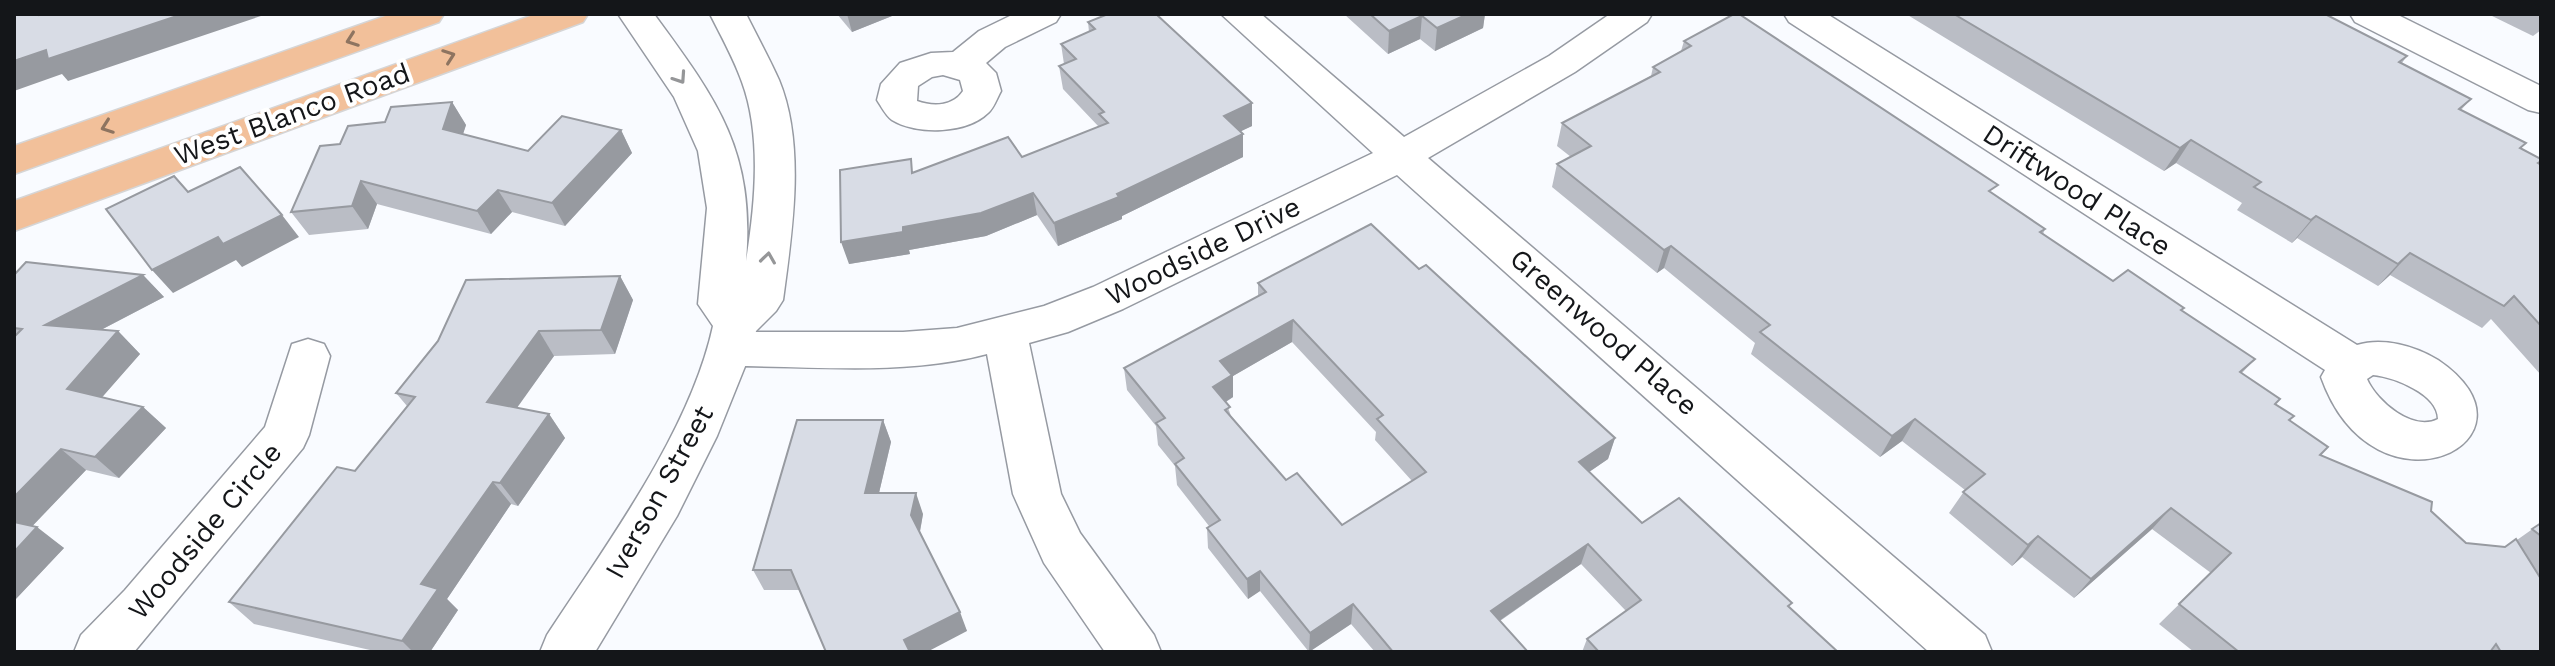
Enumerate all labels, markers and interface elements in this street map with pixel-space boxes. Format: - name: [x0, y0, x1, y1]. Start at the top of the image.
- one-way arrow: [346, 30, 360, 47]
- one-way arrow: [441, 49, 455, 66]
- street label: West Blanco Road: [170, 56, 414, 172]
- one-way arrow: [670, 70, 685, 84]
- street label: Driftwood Place: [1977, 117, 2177, 263]
- one-way arrow: [101, 118, 115, 134]
- street label: Woodside Drive: [1100, 190, 1306, 312]
- street label: Greenwood Place: [1503, 242, 1705, 422]
- one-way arrow: [759, 251, 776, 265]
- street label: Iverson Street: [598, 400, 720, 584]
- street label: Woodside Circle: [121, 436, 289, 626]

